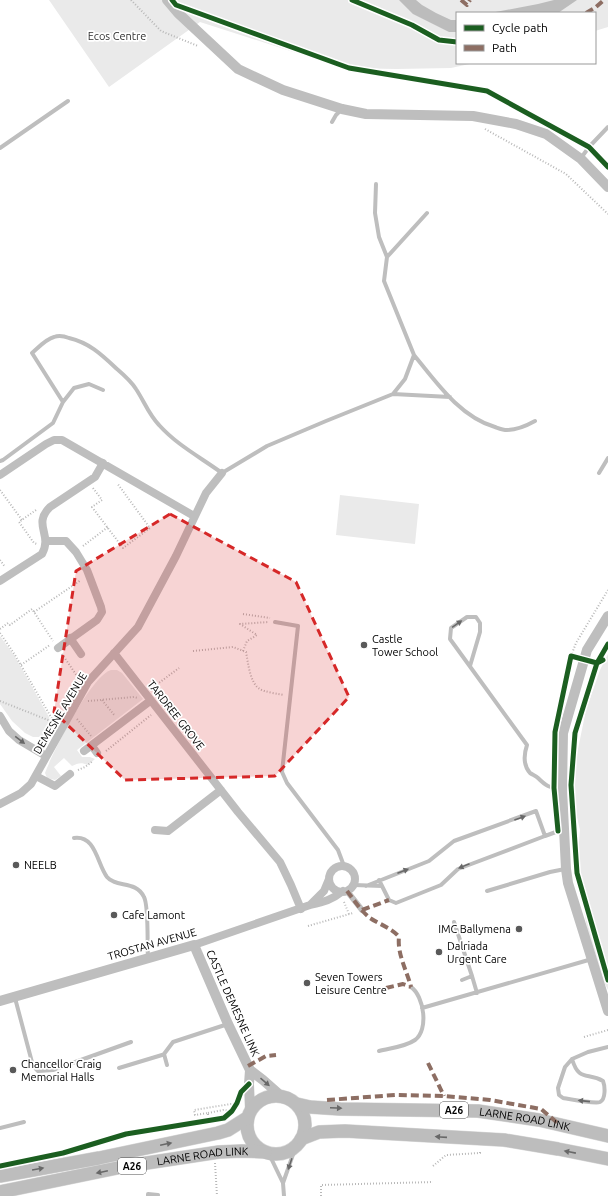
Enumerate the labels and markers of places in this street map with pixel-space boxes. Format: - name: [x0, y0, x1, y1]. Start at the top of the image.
- place label: Castle Tower School: [372, 633, 438, 658]
- marker: Castle Tower School: [359, 640, 369, 650]
- place label: NEELB: [24, 859, 57, 871]
- marker: NEELB: [11, 860, 21, 870]
- place label: Cafe Lamont: [122, 909, 186, 921]
- marker: Cafe Lamont: [109, 910, 119, 920]
- place label: IMC Ballymena: [438, 923, 511, 935]
- marker: IMC Ballymena: [514, 924, 524, 934]
- place label: Dalriada Urgent Care: [447, 940, 507, 965]
- marker: Dalriada Urgent Care: [434, 947, 444, 957]
- place label: Seven Towers Leisure Centre: [315, 971, 387, 996]
- marker: Seven Towers Leisure Centre: [302, 978, 312, 988]
- place label: Chancellor Craig Memorial Halls: [21, 1058, 102, 1083]
- marker: Chancellor Craig Memorial Halls: [8, 1065, 18, 1075]

